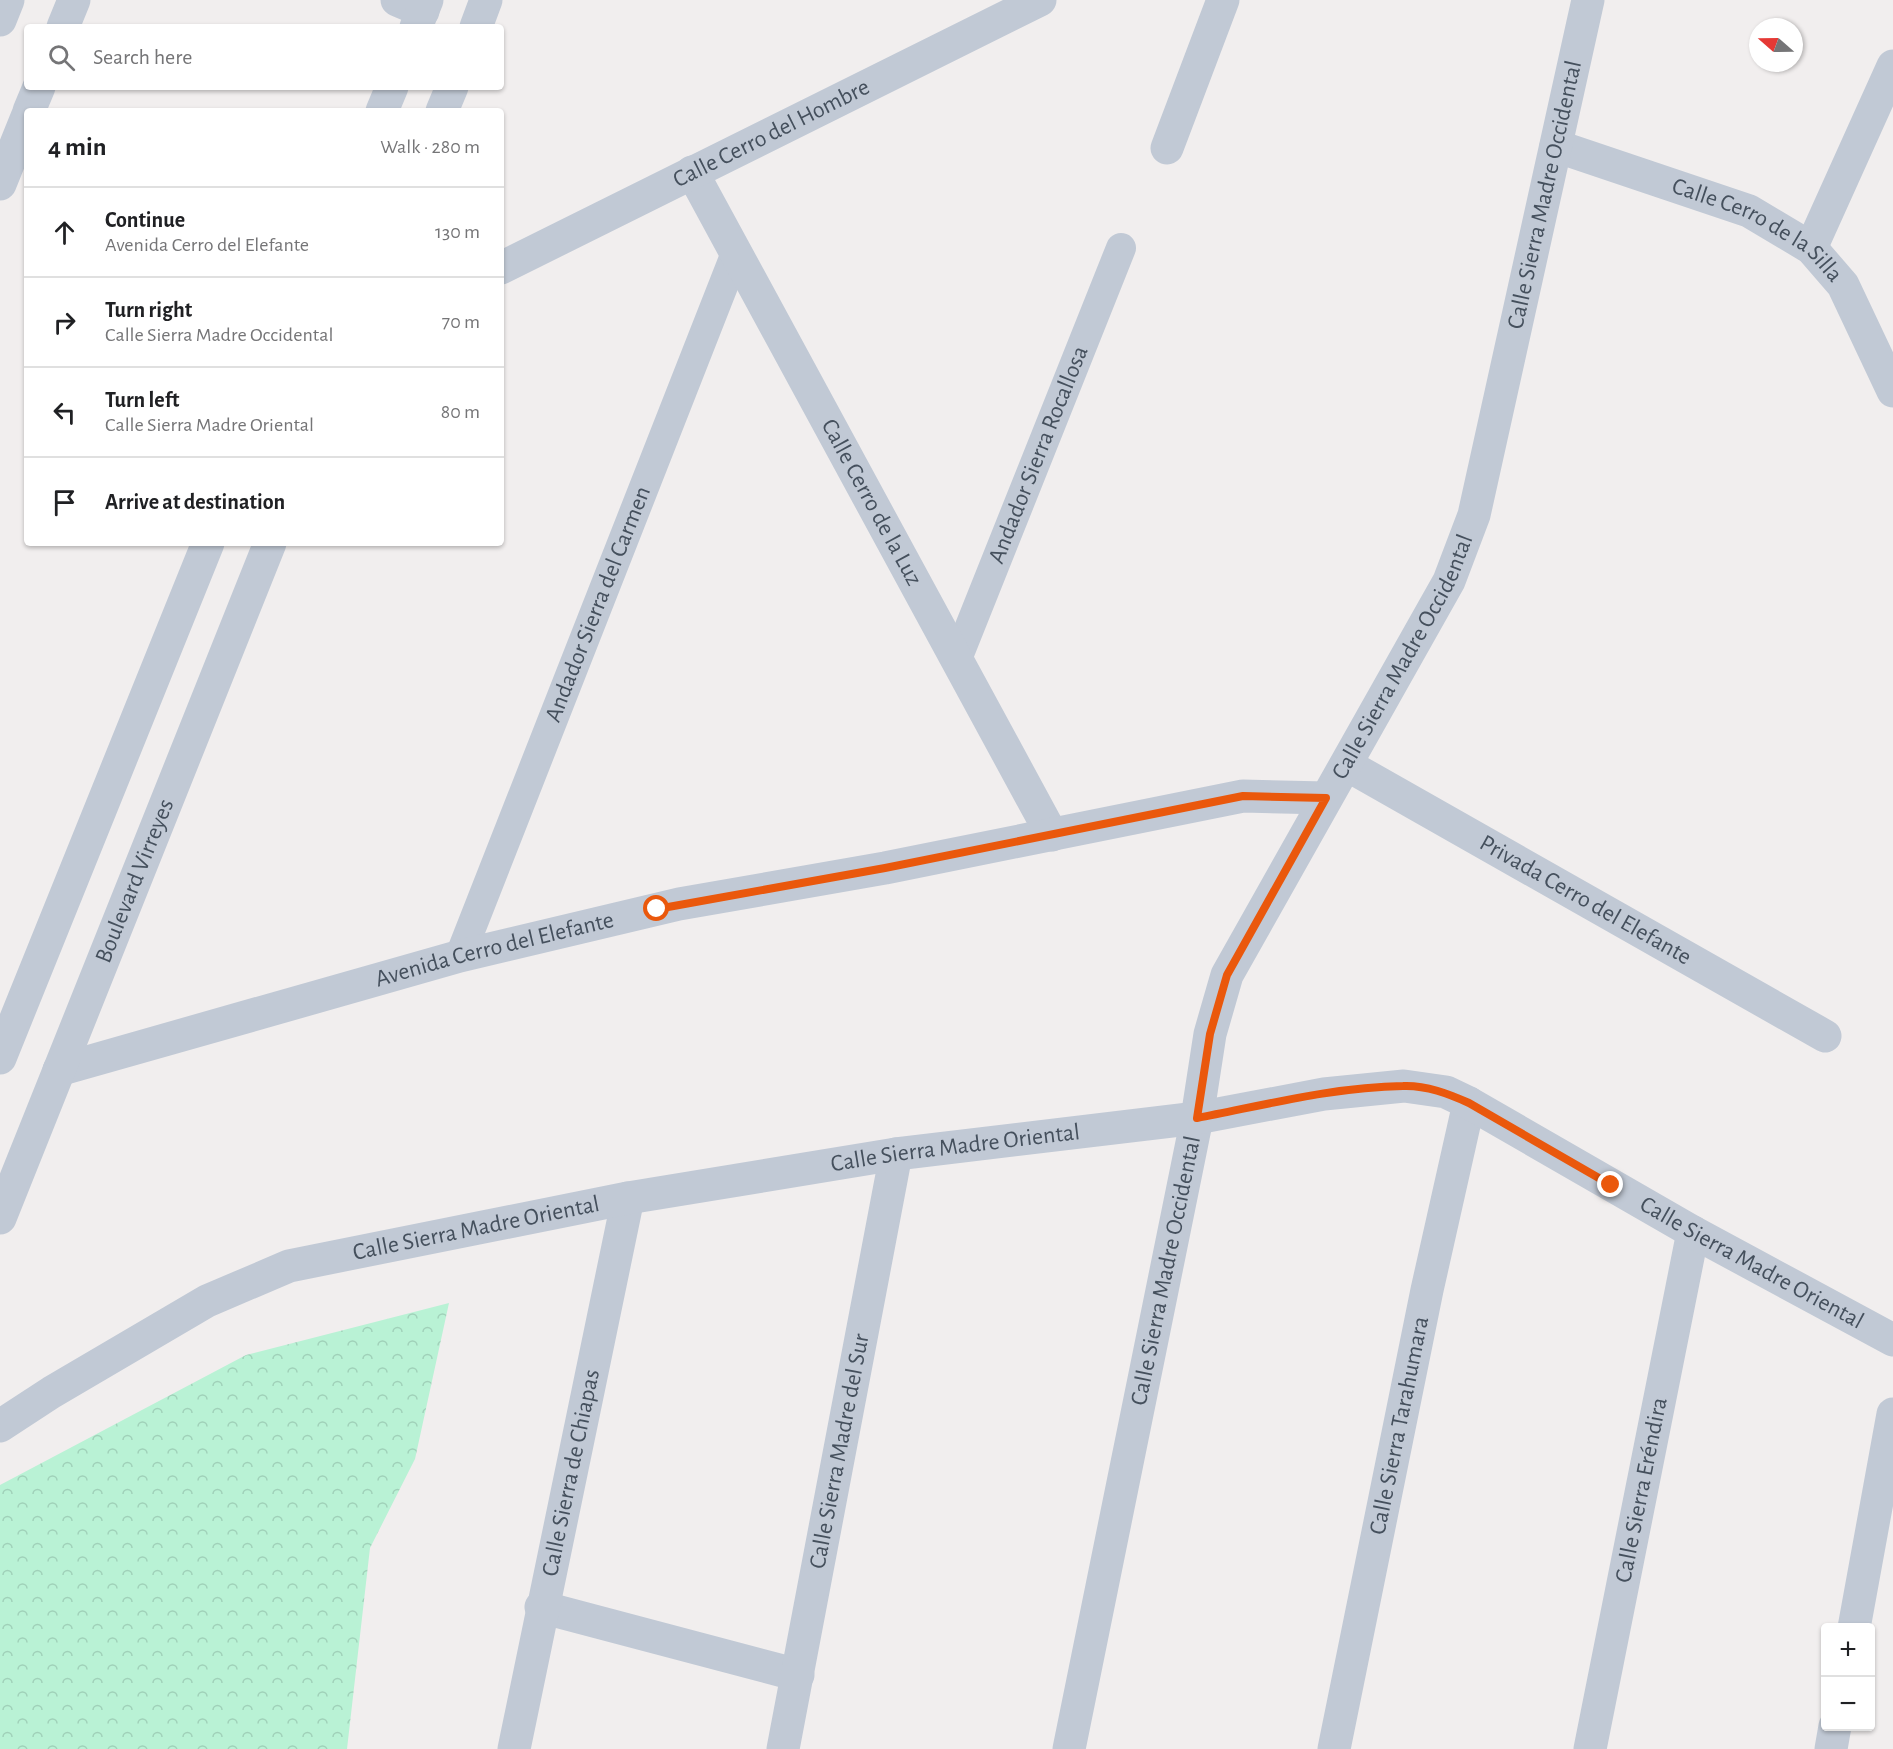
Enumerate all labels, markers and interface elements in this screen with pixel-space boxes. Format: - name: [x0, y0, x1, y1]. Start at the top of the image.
- north arrow: [1749, 18, 1803, 72]
- search box: [24, 24, 504, 90]
- icon: search: [45, 41, 78, 74]
- text: Search here: [93, 46, 192, 68]
- street label: Calle Sierra Madre Occidental: [1504, 58, 1586, 331]
- street label: Calle Cerro del Hombre: [669, 75, 873, 192]
- text: 4 min: [48, 134, 107, 160]
- text: Walk · 280 m: [380, 137, 480, 157]
- street label: Calle Cerro de la Silla: [1669, 174, 1847, 287]
- text: Continue: [105, 209, 185, 231]
- icon: ahead: [48, 216, 81, 249]
- text: 130 m: [435, 222, 480, 242]
- text: Avenida Cerro del Elefante: [105, 235, 309, 255]
- text: Turn right: [105, 299, 192, 321]
- icon: right: [48, 306, 81, 339]
- text: 70 m: [442, 312, 480, 332]
- text: Calle Sierra Madre Occidental: [105, 325, 333, 345]
- street label: Andador Sierra Rocallosa: [984, 343, 1093, 567]
- text: Turn left: [105, 389, 179, 411]
- icon: left: [48, 396, 81, 429]
- text: 80 m: [441, 402, 480, 422]
- text: Calle Sierra Madre Oriental: [105, 415, 314, 435]
- street label: Calle Cerro de la Luz: [817, 415, 926, 590]
- street label: Andador Sierra del Carmen: [541, 483, 655, 725]
- icon: arrive: [48, 486, 81, 519]
- text: Arrive at destination: [105, 491, 285, 513]
- street label: Calle Sierra Madre Occidental: [1328, 531, 1477, 783]
- street label: Boulevard Virreyes: [91, 796, 178, 966]
- street label: Privada Cerro del Elefante: [1475, 831, 1695, 970]
- route start: [643, 895, 669, 921]
- street label: Avenida Cerro del Elefante: [373, 908, 616, 991]
- street label: Calle Sierra Madre Oriental: [829, 1120, 1081, 1177]
- street label: Calle Sierra Madre Occidental: [1127, 1134, 1205, 1407]
- route end: [1597, 1171, 1623, 1197]
- street label: Calle Sierra Madre Oriental: [351, 1192, 602, 1265]
- street label: Calle Sierra Madre Oriental: [1636, 1192, 1868, 1334]
- street label: Calle Sierra Tarahumara: [1366, 1314, 1433, 1537]
- street label: Calle Sierra Madre del Sur: [805, 1332, 874, 1571]
- street label: Calle Sierra de Chiapas: [538, 1367, 604, 1578]
- street label: Calle Sierra Eréndira: [1611, 1395, 1672, 1585]
- map controls: [1821, 1623, 1875, 1731]
- button: +: [1821, 1623, 1875, 1677]
- button: −: [1821, 1677, 1875, 1731]

